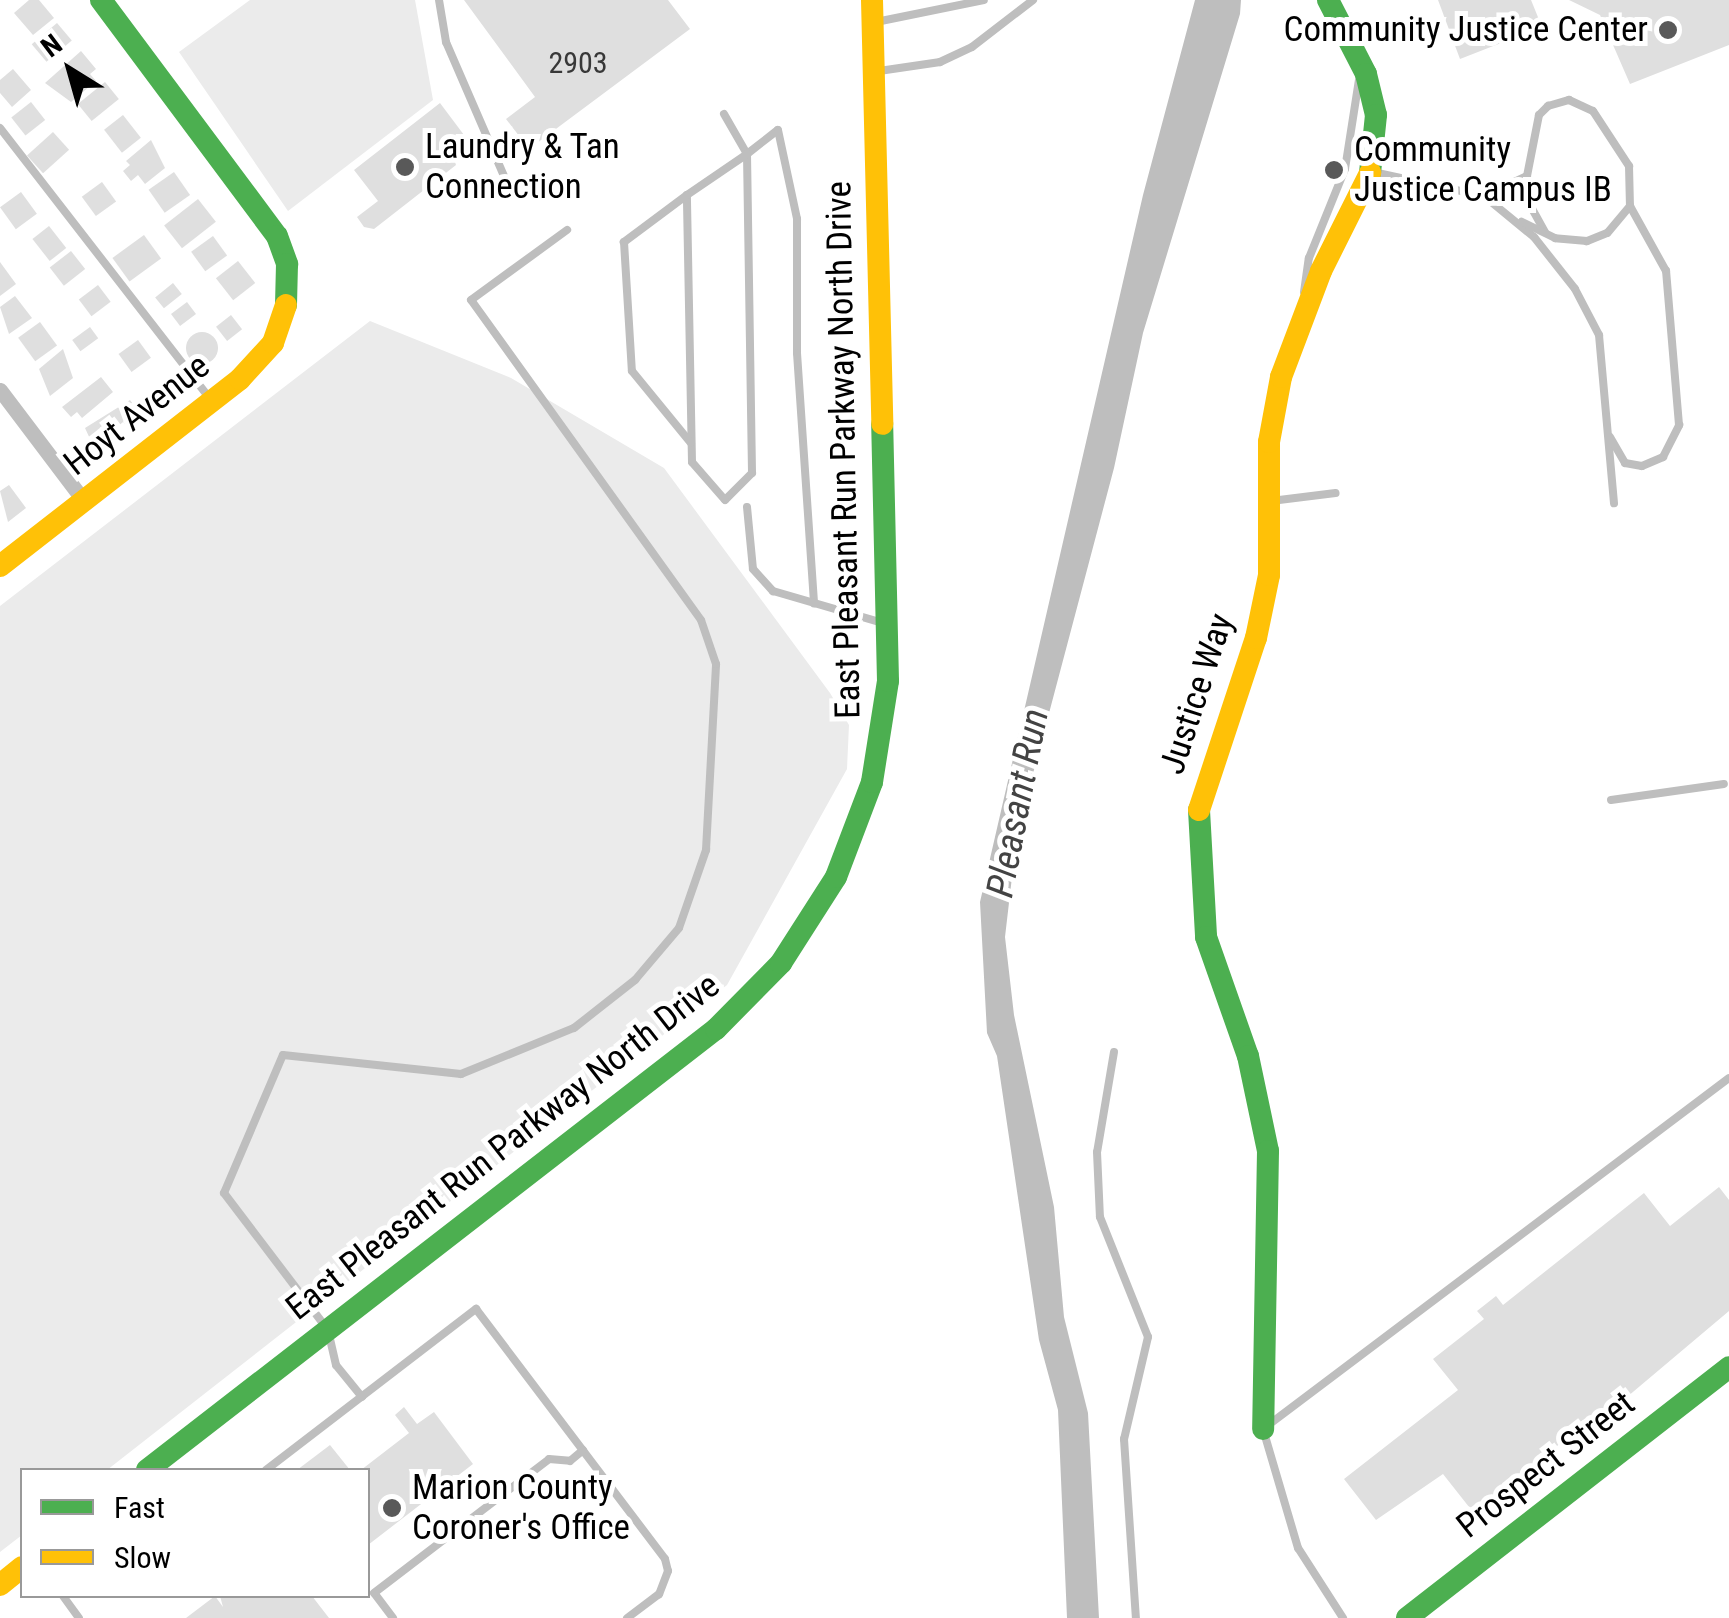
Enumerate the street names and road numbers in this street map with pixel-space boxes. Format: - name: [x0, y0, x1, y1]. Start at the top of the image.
- street label: East Pleasant Run Parkway North Drive: [818, 181, 870, 719]
- street label: Hoyt Avenue: [56, 345, 218, 485]
- street label: Justice Way: [1151, 609, 1243, 779]
- street label: East Pleasant Run Parkway North Drive: [278, 965, 728, 1329]
- street label: Prospect Street: [1449, 1383, 1643, 1547]

